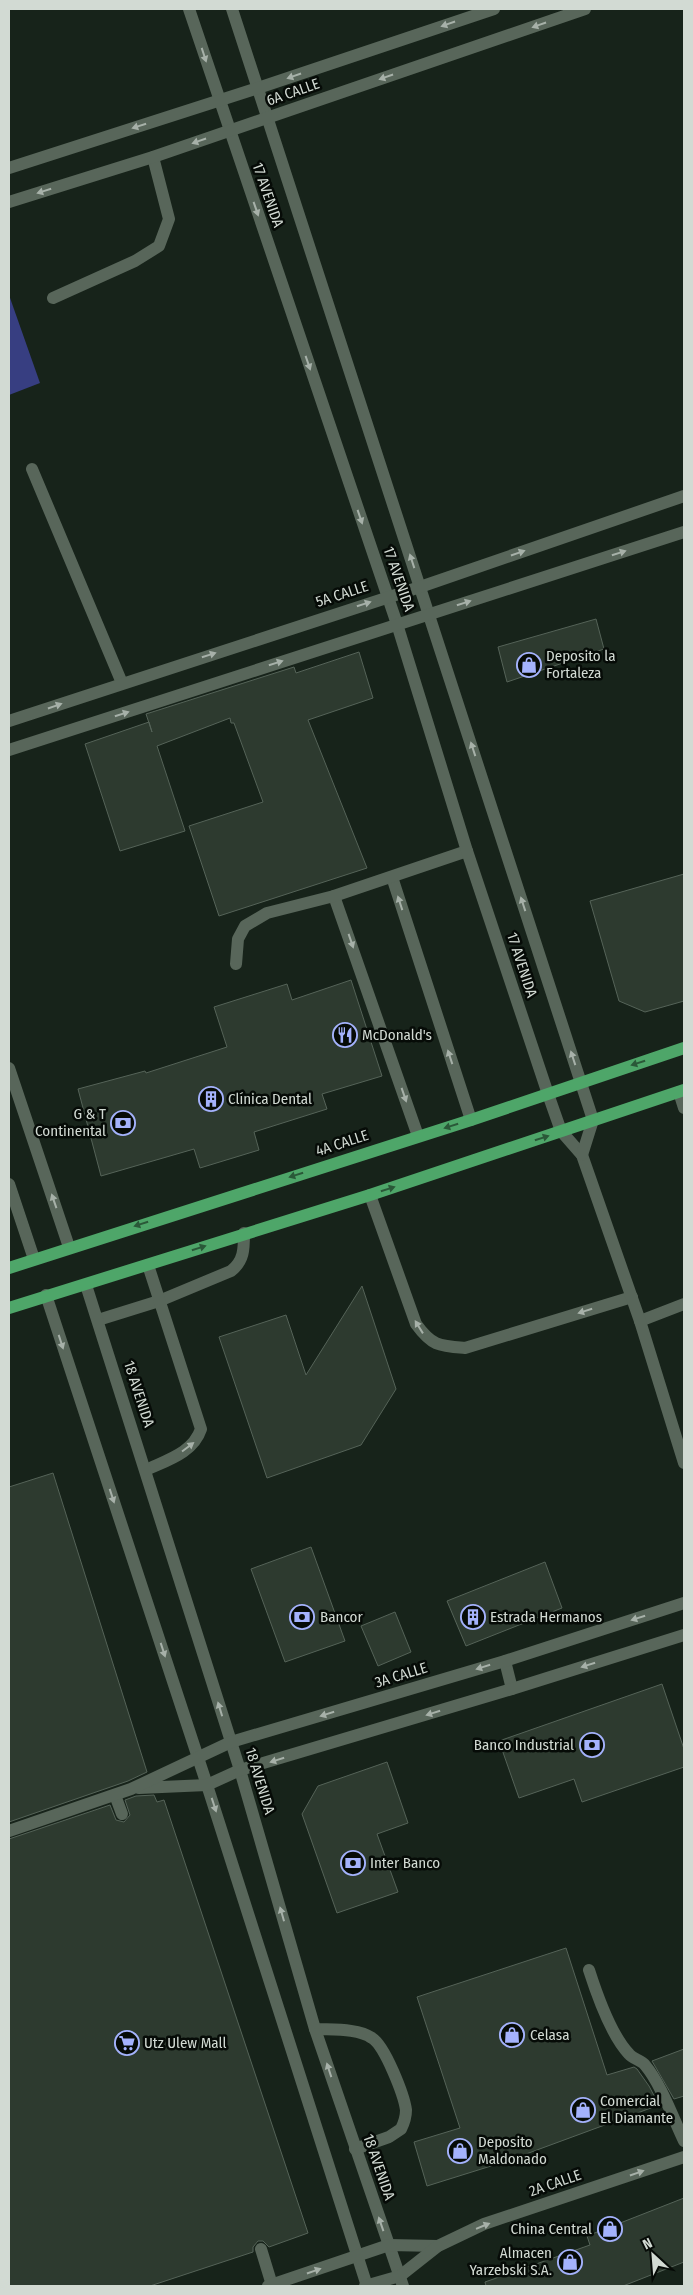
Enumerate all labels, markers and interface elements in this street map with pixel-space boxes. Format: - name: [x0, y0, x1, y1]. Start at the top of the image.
- one-way arrow: [440, 21, 455, 29]
- one-way arrow: [532, 21, 547, 29]
- one-way arrow: [201, 48, 209, 63]
- one-way arrow: [286, 73, 301, 80]
- one-way arrow: [378, 74, 393, 82]
- street label: 6A CALLE: [264, 75, 322, 109]
- one-way arrow: [131, 122, 146, 130]
- one-way arrow: [191, 138, 206, 146]
- street label: 17 AVENIDA: [249, 160, 287, 230]
- one-way arrow: [37, 188, 52, 196]
- one-way arrow: [253, 202, 260, 217]
- one-way arrow: [304, 356, 312, 371]
- one-way arrow: [356, 510, 364, 525]
- street label: 17 AVENIDA: [380, 544, 418, 614]
- one-way arrow: [511, 549, 526, 557]
- one-way arrow: [612, 549, 627, 557]
- one-way arrow: [407, 554, 415, 569]
- street label: 5A CALLE: [313, 577, 371, 611]
- one-way arrow: [457, 599, 472, 607]
- one-way arrow: [356, 600, 371, 608]
- place label: Deposito la Fortaleza: [546, 647, 616, 682]
- one-way arrow: [202, 651, 217, 658]
- shop icon: Deposito la Fortaleza: [516, 652, 542, 678]
- one-way arrow: [269, 659, 284, 667]
- one-way arrow: [48, 701, 63, 709]
- one-way arrow: [114, 709, 129, 717]
- one-way arrow: [469, 741, 477, 756]
- one-way arrow: [396, 895, 403, 910]
- one-way arrow: [519, 896, 526, 911]
- street label: 17 AVENIDA: [503, 930, 541, 1000]
- one-way arrow: [348, 934, 355, 949]
- restaurant icon: McDonald's: [332, 1022, 358, 1048]
- place label: McDonald's: [362, 1026, 432, 1044]
- one-way arrow: [446, 1049, 454, 1064]
- one-way arrow: [568, 1051, 576, 1066]
- one-way arrow: [630, 1059, 645, 1067]
- building icon: Clínica Dental: [198, 1086, 224, 1112]
- one-way arrow: [400, 1088, 408, 1103]
- place label: Clínica Dental: [228, 1090, 312, 1108]
- place label: G & T Continental: [35, 1105, 106, 1140]
- bank icon: G & T Continental: [110, 1110, 136, 1136]
- one-way arrow: [443, 1123, 458, 1131]
- street label: 4A CALLE: [313, 1126, 371, 1160]
- one-way arrow: [534, 1133, 549, 1141]
- one-way arrow: [288, 1171, 303, 1179]
- one-way arrow: [380, 1185, 395, 1192]
- one-way arrow: [49, 1193, 57, 1208]
- one-way arrow: [133, 1221, 148, 1229]
- one-way arrow: [192, 1244, 207, 1252]
- one-way arrow: [578, 1307, 593, 1315]
- one-way arrow: [414, 1321, 424, 1334]
- one-way arrow: [58, 1334, 65, 1349]
- street label: 18 AVENIDA: [120, 1359, 158, 1430]
- one-way arrow: [181, 1442, 195, 1452]
- one-way arrow: [108, 1489, 116, 1504]
- bank icon: Bancor: [289, 1604, 315, 1630]
- building icon: Estrada Hermanos: [460, 1604, 486, 1630]
- place label: Bancor: [320, 1608, 363, 1626]
- place label: Estrada Hermanos: [490, 1608, 602, 1626]
- one-way arrow: [630, 1615, 645, 1623]
- one-way arrow: [160, 1643, 167, 1658]
- street label: 3A CALLE: [373, 1658, 429, 1692]
- one-way arrow: [580, 1662, 595, 1670]
- one-way arrow: [475, 1664, 490, 1672]
- one-way arrow: [216, 1701, 224, 1716]
- one-way arrow: [319, 1710, 334, 1718]
- one-way arrow: [425, 1710, 440, 1718]
- bank icon: Banco Industrial: [579, 1732, 605, 1758]
- place label: Banco Industrial: [474, 1736, 574, 1754]
- street label: 18 AVENIDA: [241, 1746, 279, 1817]
- one-way arrow: [269, 1756, 284, 1764]
- one-way arrow: [210, 1797, 218, 1812]
- bank icon: Inter Banco: [340, 1850, 366, 1876]
- place label: Inter Banco: [370, 1854, 440, 1872]
- one-way arrow: [277, 1907, 285, 1922]
- shop icon: Celasa: [499, 2022, 525, 2048]
- place label: Celasa: [530, 2026, 570, 2044]
- supermarket icon: Utz Ulew Mall: [114, 2030, 140, 2056]
- place label: Utz Ulew Mall: [144, 2034, 226, 2052]
- one-way arrow: [325, 2062, 333, 2077]
- place label: Comercial El Diamante: [600, 2092, 673, 2127]
- shop icon: Comercial El Diamante: [570, 2097, 596, 2123]
- street label: 18 AVENIDA: [359, 2132, 399, 2203]
- place label: Deposito Maldonado: [478, 2133, 547, 2168]
- shop icon: Deposito Maldonado: [447, 2138, 473, 2164]
- street label: 2A CALLE: [527, 2166, 583, 2200]
- one-way arrow: [629, 2169, 644, 2176]
- one-way arrow: [377, 2216, 385, 2231]
- shop icon: China Central: [597, 2216, 623, 2242]
- place label: China Central: [511, 2220, 592, 2238]
- one-way arrow: [476, 2221, 490, 2229]
- north arrow: [628, 2230, 678, 2280]
- text: N: [640, 2234, 655, 2253]
- place label: Almacen Yarzebski S.A.: [470, 2244, 552, 2279]
- shop icon: Almacen Yarzebski S.A.: [557, 2249, 583, 2275]
- one-way arrow: [307, 2267, 322, 2274]

